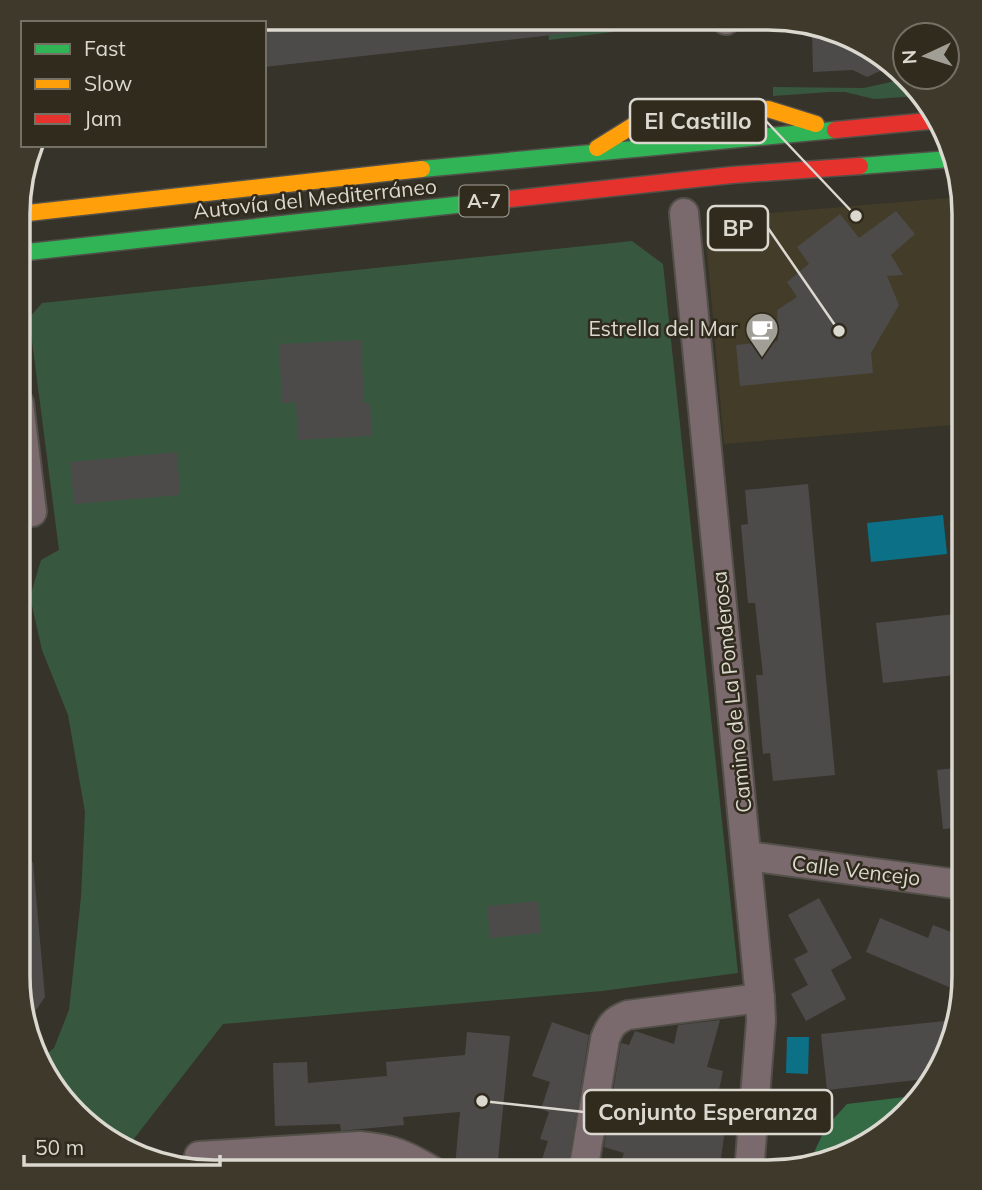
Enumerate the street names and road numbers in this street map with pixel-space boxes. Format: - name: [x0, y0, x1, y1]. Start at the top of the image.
- street label: Autovía del Mediterráneo: [192, 172, 438, 224]
- road number: A-7: [460, 186, 508, 216]
- street label: Camino de La Ponderosa: [705, 570, 757, 814]
- street label: Calle Vencejo: [790, 849, 922, 891]

